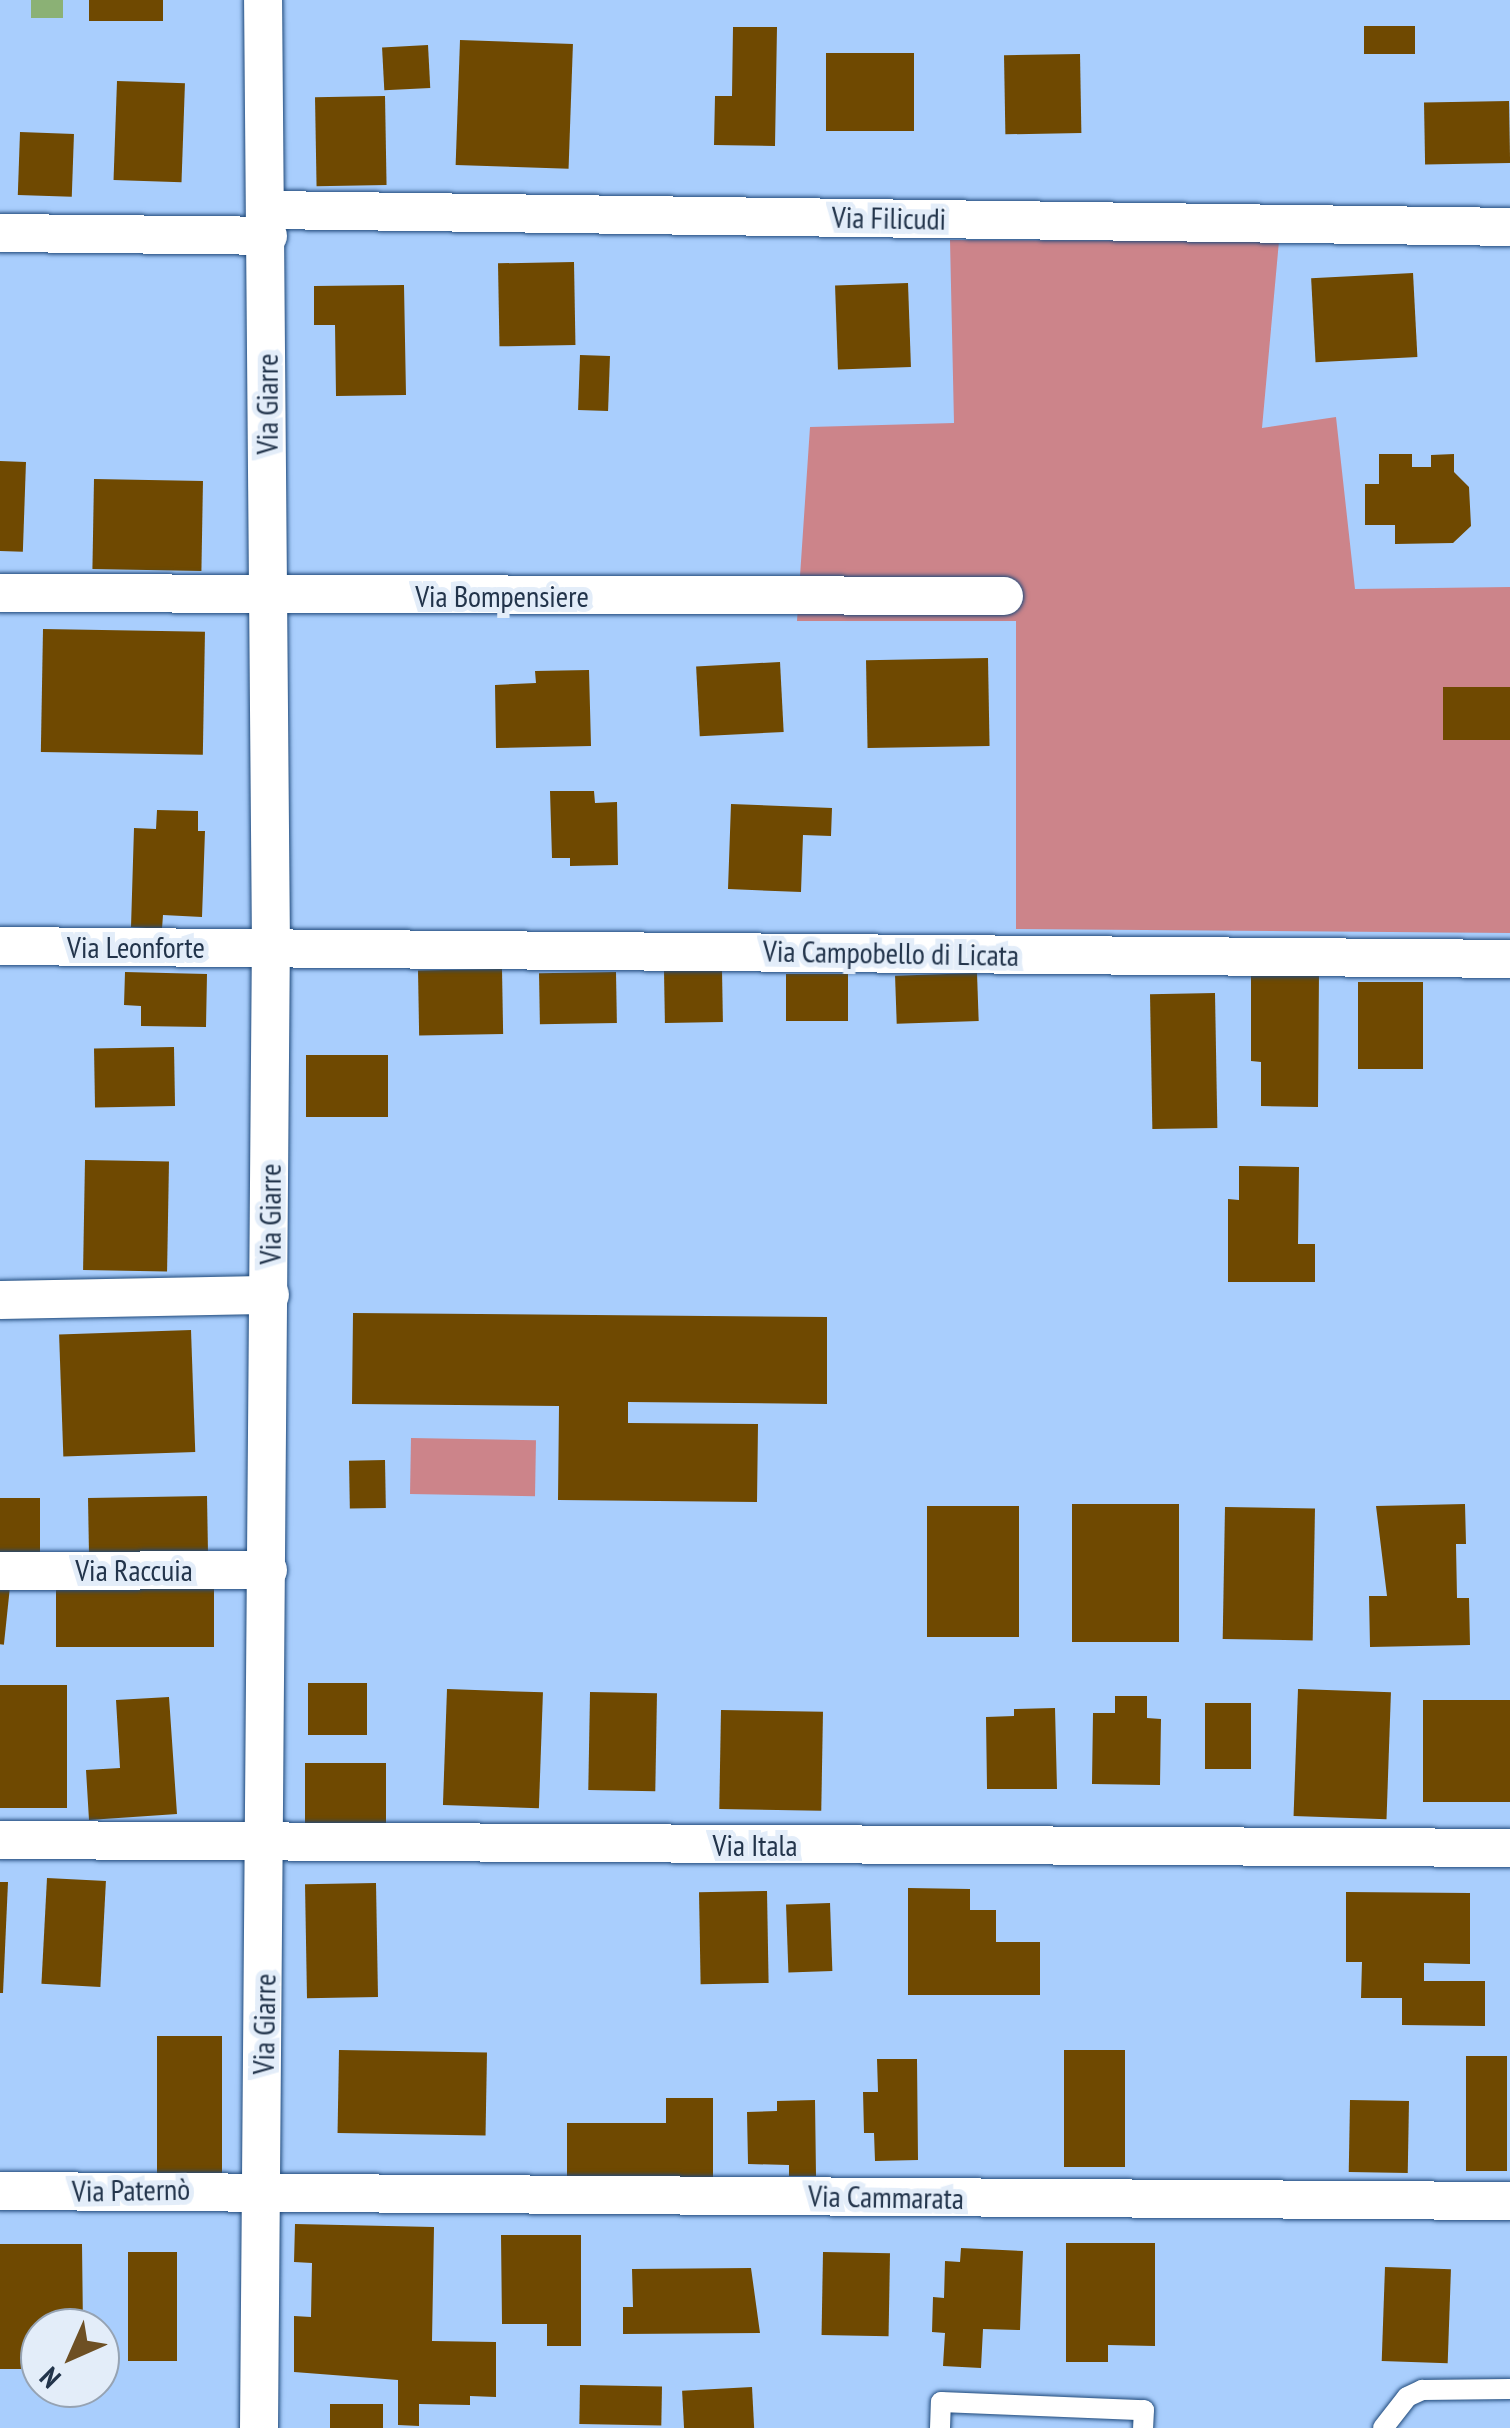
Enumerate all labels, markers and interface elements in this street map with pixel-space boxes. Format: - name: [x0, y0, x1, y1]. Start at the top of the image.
- street label: Via Filicudi: [832, 199, 946, 237]
- street label: Via Giarre: [249, 354, 285, 454]
- street label: Via Bompensiere: [415, 578, 589, 614]
- street label: Via Leonforte: [67, 929, 205, 965]
- street label: Via Campobello di Licata: [763, 933, 1019, 973]
- street label: Via Giarre: [252, 1164, 288, 1264]
- street label: Via Raccuia: [75, 1552, 193, 1588]
- street label: Via Itala: [713, 1827, 797, 1863]
- street label: Via Giarre: [245, 1973, 283, 2075]
- street label: Via Paternò: [72, 2171, 190, 2209]
- street label: Via Cammarata: [808, 2178, 964, 2216]
- north arrow: [20, 2308, 120, 2408]
- text: N: [31, 2360, 68, 2397]

